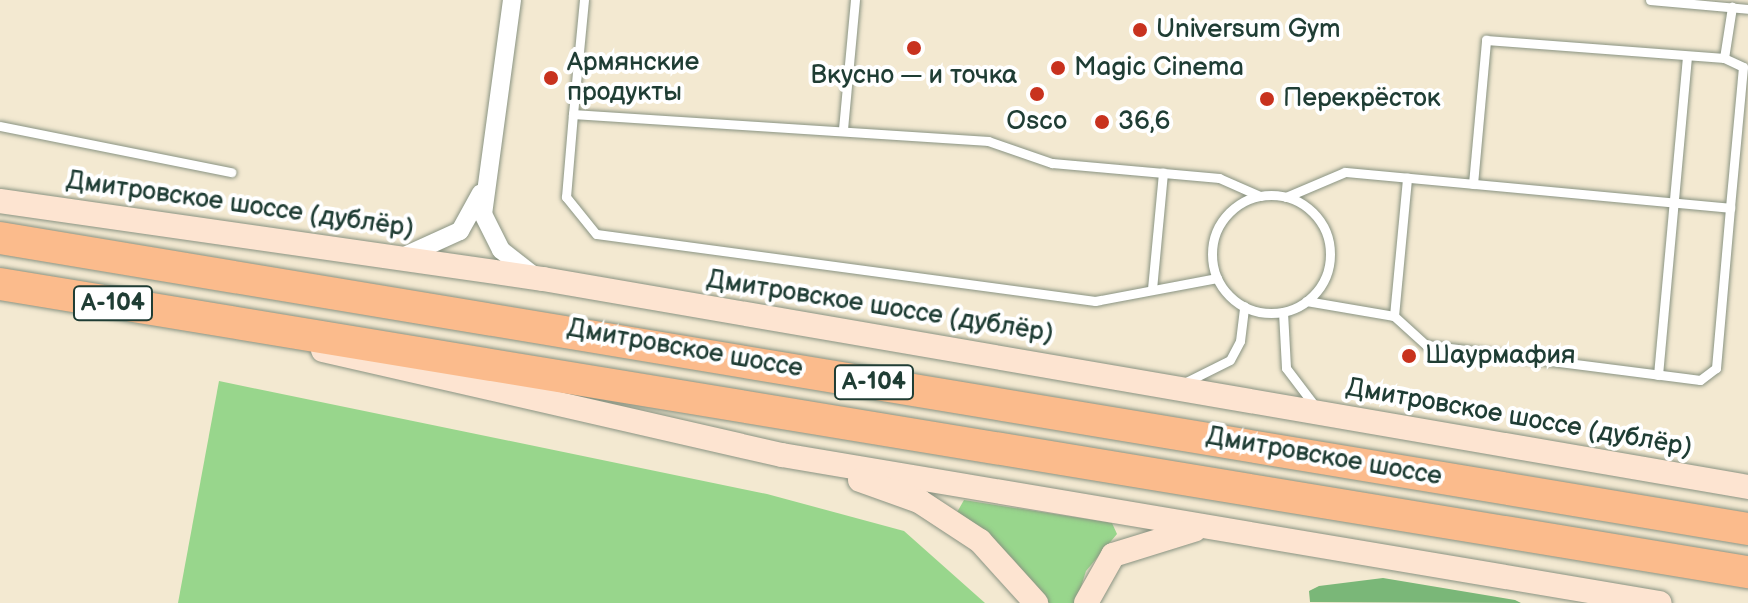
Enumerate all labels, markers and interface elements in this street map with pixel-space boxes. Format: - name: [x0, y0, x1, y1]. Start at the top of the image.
- place label: Universum Gym: [1156, 14, 1340, 46]
- marker: Universum Gym: [1131, 21, 1149, 39]
- marker: Вкусно — и точка: [905, 39, 923, 57]
- place label: Армянские продукты: [567, 47, 699, 108]
- place label: Magic Cinema: [1074, 52, 1244, 84]
- marker: Magic Cinema: [1049, 59, 1067, 77]
- place label: Вкусно — и точка: [810, 60, 1018, 92]
- marker: Армянские продукты: [542, 69, 560, 87]
- place label: Перекрёсток: [1283, 83, 1441, 115]
- marker: Osco: [1028, 85, 1046, 103]
- marker: Перекрёсток: [1258, 90, 1276, 108]
- place label: Osco: [1006, 106, 1068, 138]
- place label: 36,6: [1118, 106, 1170, 138]
- marker: 36,6: [1093, 113, 1111, 131]
- street label: Дмитровское шоссе (дублёр): [64, 165, 416, 245]
- street label: Дмитровское шоссе (дублёр): [704, 264, 1056, 350]
- road number: А-104: [71, 283, 155, 323]
- street label: Дмитровское шоссе: [565, 313, 805, 385]
- place label: Шаурмафия: [1425, 340, 1575, 372]
- marker: Шаурмафия: [1400, 347, 1418, 365]
- road number: А-104: [832, 362, 916, 402]
- street label: Дмитровское шоссе (дублёр): [1344, 372, 1694, 464]
- street label: Дмитровское шоссе: [1204, 421, 1444, 493]

